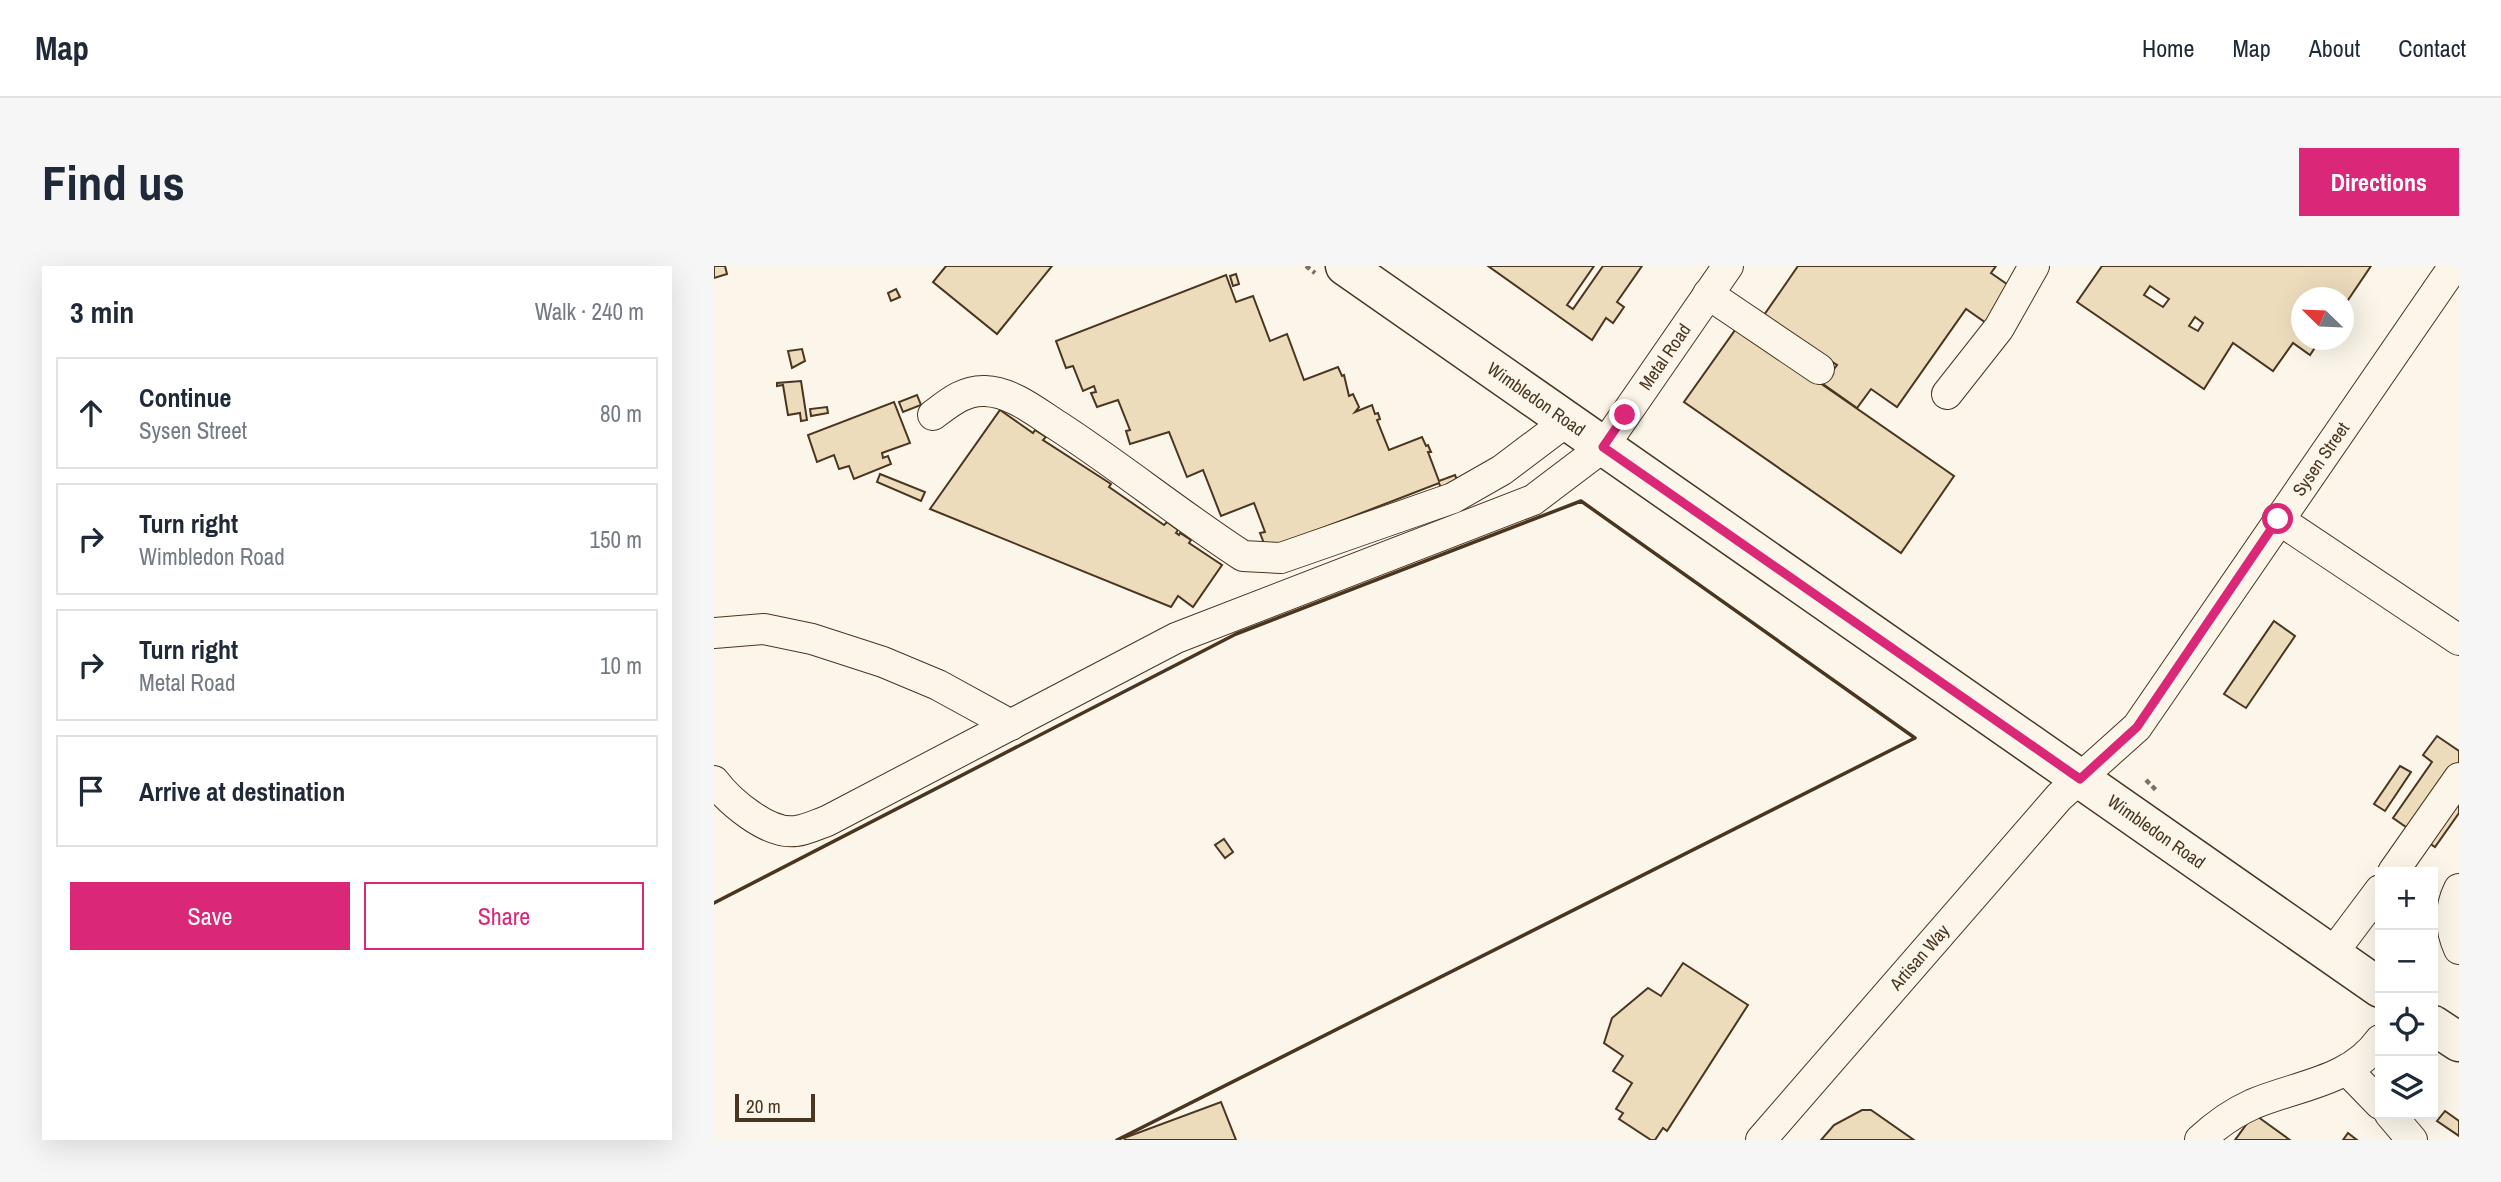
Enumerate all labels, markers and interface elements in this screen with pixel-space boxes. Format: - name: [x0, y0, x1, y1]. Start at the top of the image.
- text: Map: [35, 26, 89, 70]
- text: Home: [2142, 32, 2194, 64]
- text: Map: [2232, 32, 2271, 64]
- text: About: [2309, 32, 2360, 64]
- text: Contact: [2398, 32, 2466, 64]
- button: Directions: [2299, 148, 2459, 216]
- text: Find us: [42, 149, 185, 215]
- north arrow: [2291, 287, 2354, 350]
- text: 3 min: [70, 292, 134, 332]
- text: Walk · 240 m: [535, 296, 644, 327]
- street label: Metal Road: [1633, 319, 1696, 395]
- street label: Wimbledon Road: [1482, 356, 1590, 442]
- text: Continue: [139, 380, 231, 415]
- icon: ahead: [72, 394, 110, 432]
- text: 80 m: [600, 398, 642, 429]
- route end: [1609, 399, 1640, 430]
- text: Sysen Street: [139, 415, 247, 446]
- street label: Sysen Street: [2286, 417, 2355, 501]
- route start: [2262, 503, 2293, 534]
- text: Turn right: [139, 506, 238, 541]
- icon: right: [72, 520, 110, 558]
- text: 150 m: [590, 524, 642, 555]
- text: Wimbledon Road: [139, 541, 285, 572]
- text: Turn right: [139, 632, 238, 667]
- icon: right: [72, 646, 110, 684]
- text: 10 m: [600, 650, 642, 681]
- text: Metal Road: [139, 667, 235, 698]
- icon: arrive: [72, 772, 110, 810]
- text: Arrive at destination: [139, 774, 345, 809]
- street label: Wimbledon Road: [2102, 789, 2210, 874]
- map controls: [2375, 867, 2438, 1119]
- button: +: [2375, 867, 2438, 930]
- button: Save: [70, 882, 350, 950]
- button: Share: [364, 882, 644, 950]
- street label: Artisan Way: [1883, 918, 1955, 996]
- button: −: [2375, 930, 2438, 993]
- button: locate: [2375, 993, 2438, 1056]
- button: layers: [2375, 1056, 2438, 1119]
- scale bar: [735, 1091, 816, 1123]
- text: 20 m: [746, 1093, 781, 1119]

